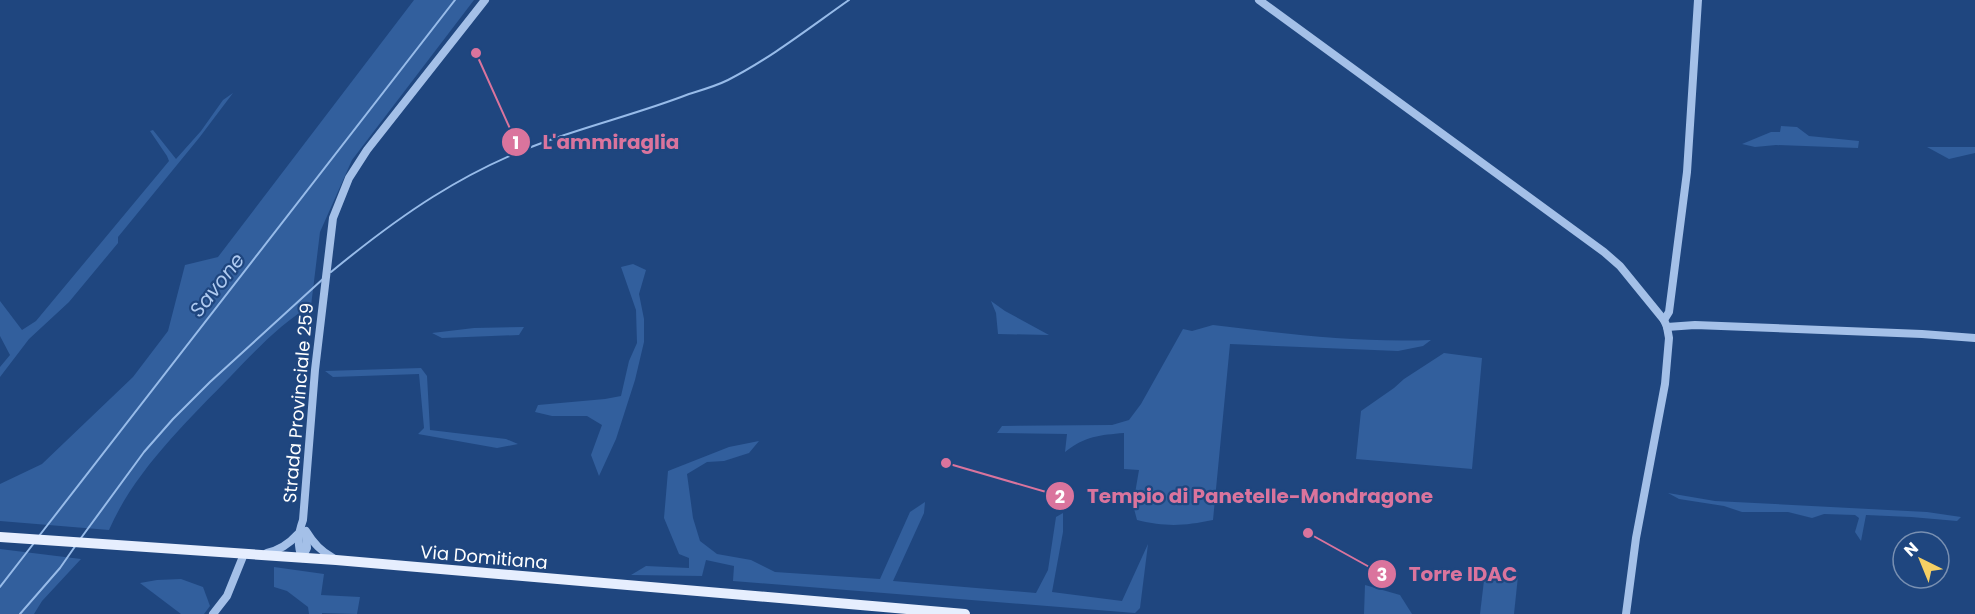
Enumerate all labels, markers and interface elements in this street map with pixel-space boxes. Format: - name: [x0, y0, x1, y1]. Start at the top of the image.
- callout: L'ammiraglia: [501, 123, 691, 161]
- text: L'ammiraglia: [543, 128, 679, 156]
- text: 1: [513, 130, 519, 155]
- water label: Savone: [183, 247, 251, 323]
- street label: Strada Provinciale 259: [277, 302, 319, 504]
- callout: Tempio di Panetelle-Mondragone: [1045, 477, 1445, 515]
- text: Tempio di Panetelle-Mondragone: [1087, 482, 1433, 510]
- text: 2: [1055, 484, 1065, 509]
- north arrow: [1891, 530, 1951, 590]
- text: N: [1899, 537, 1923, 562]
- street label: Via Domitiana: [419, 539, 549, 575]
- callout: Torre IDAC: [1367, 555, 1529, 593]
- text: Torre IDAC: [1409, 560, 1517, 588]
- text: 3: [1377, 562, 1387, 587]

